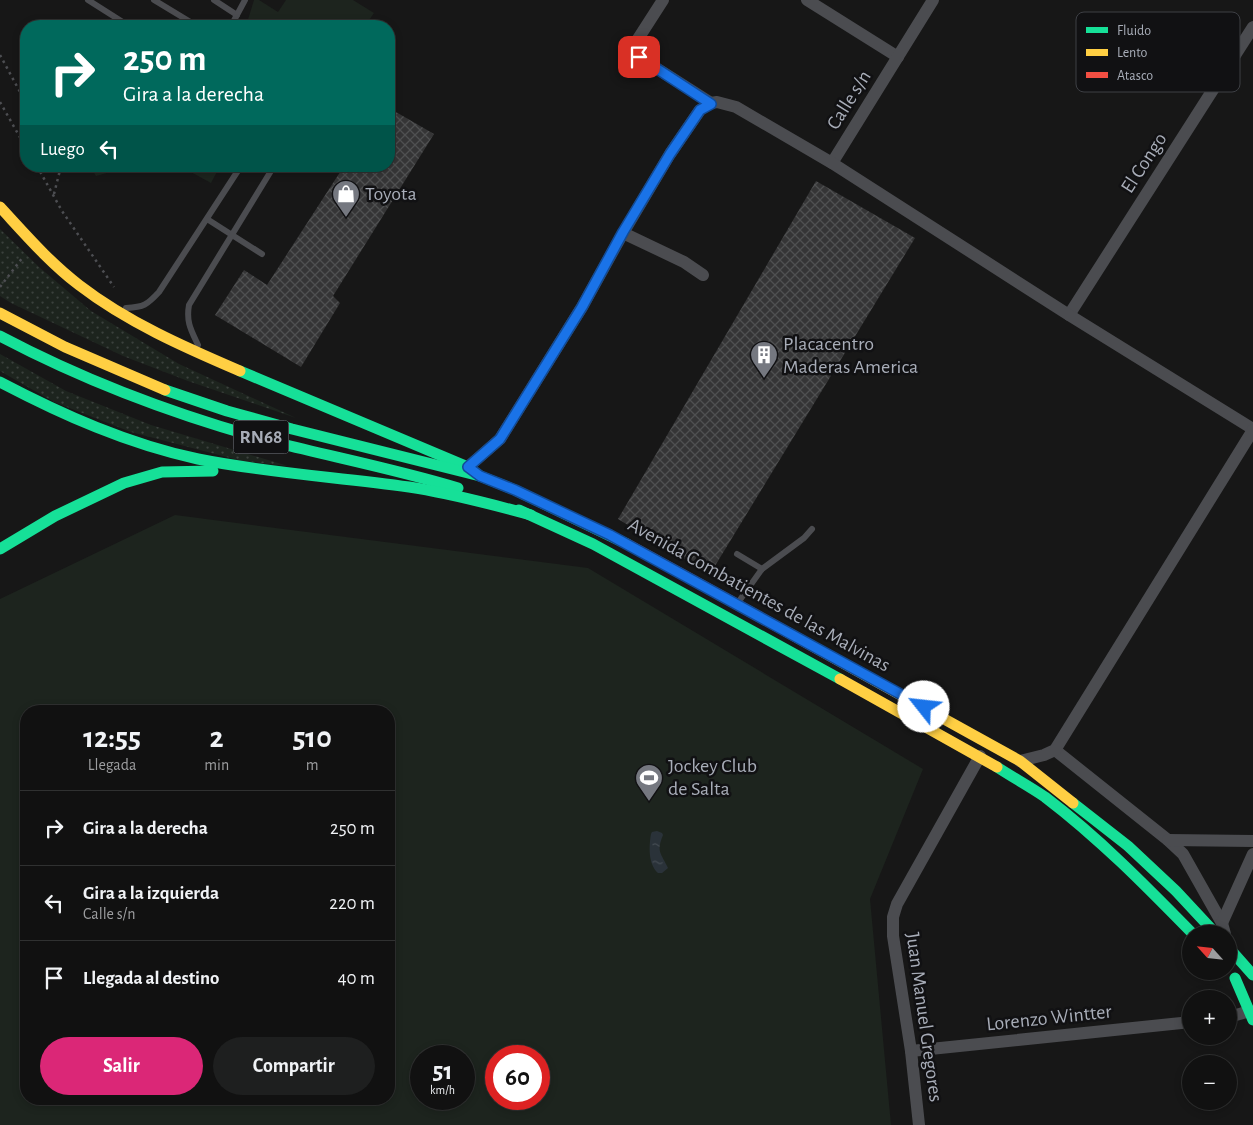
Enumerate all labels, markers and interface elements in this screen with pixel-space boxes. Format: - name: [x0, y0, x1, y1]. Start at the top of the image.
- legend: [1076, 12, 1240, 92]
- text: Fluido: [1117, 24, 1151, 38]
- pin: [618, 36, 660, 78]
- icon: right: [40, 40, 105, 105]
- text: 250 m: [123, 42, 206, 77]
- icon: arrive: [625, 43, 653, 71]
- text: Lento: [1117, 46, 1148, 60]
- street label: Calle s/n: [823, 67, 875, 133]
- text: Atasco: [1117, 69, 1153, 83]
- text: Gira a la derecha: [123, 83, 264, 105]
- street label: El Congo: [1117, 129, 1171, 197]
- icon: left: [95, 135, 123, 163]
- text: Luego: [40, 140, 85, 159]
- shop icon: Toyota: [331, 179, 361, 218]
- place label: Toyota: [365, 184, 417, 204]
- place label: Placacentro Maderas America: [783, 334, 918, 377]
- building icon: Placacentro Maderas America: [749, 340, 779, 379]
- road number: RN68: [234, 421, 288, 454]
- street label: Avenida Combatientes de las Malvinas: [625, 514, 893, 676]
- position arrow: [897, 680, 949, 732]
- text: 12:55: [83, 723, 141, 753]
- text: 2: [210, 723, 224, 753]
- text: 510: [292, 723, 332, 753]
- place label: Jockey Club de Salta: [668, 756, 757, 799]
- text: Llegada: [88, 757, 136, 773]
- text: min: [204, 757, 229, 773]
- text: m: [306, 757, 318, 773]
- sports icon: Jockey Club de Salta: [634, 763, 664, 802]
- icon: right: [40, 814, 68, 842]
- text: Gira a la derecha: [83, 819, 208, 838]
- text: 250 m: [330, 819, 375, 838]
- text: Gira a la izquierda: [83, 884, 219, 903]
- icon: left: [40, 889, 68, 917]
- text: 220 m: [329, 894, 375, 913]
- text: Calle s/n: [83, 906, 135, 922]
- north arrow: [1182, 925, 1238, 980]
- map controls: [1182, 925, 1237, 1110]
- street label: Juan Manuel Gregores: [902, 931, 946, 1103]
- icon: arrive: [40, 964, 68, 992]
- text: Llegada al destino: [83, 969, 220, 988]
- text: 40 m: [337, 969, 375, 988]
- button: +: [1182, 990, 1237, 1045]
- street label: Lorenzo Wintter: [985, 1001, 1113, 1035]
- button: Salir: [40, 1037, 203, 1095]
- button: Compartir: [213, 1037, 375, 1095]
- speed limit sign: 60: [485, 1045, 550, 1110]
- button: −: [1182, 1055, 1237, 1110]
- text: 51: [433, 1059, 452, 1084]
- text: km/h: [430, 1084, 455, 1096]

